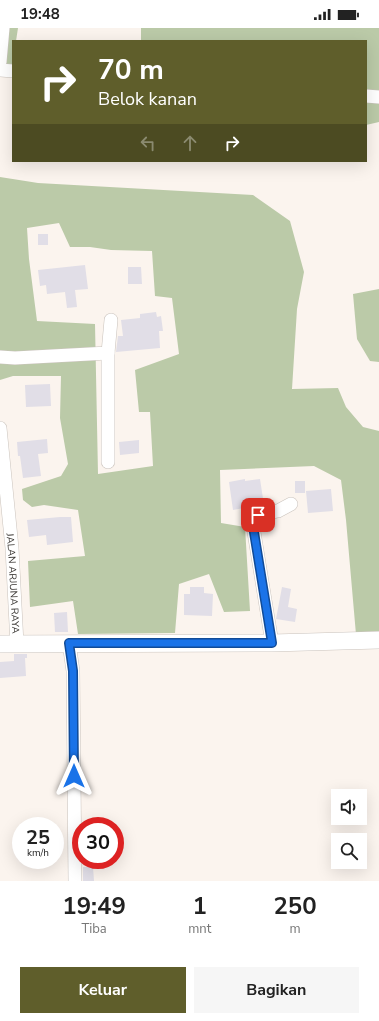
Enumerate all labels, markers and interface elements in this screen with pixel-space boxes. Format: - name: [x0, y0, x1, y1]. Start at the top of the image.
- text: 19:48: [20, 4, 60, 24]
- text: 70 m: [98, 51, 164, 89]
- icon: right: [32, 56, 84, 108]
- text: Belok kanan: [98, 87, 197, 111]
- icon: left: [137, 132, 159, 154]
- icon: ahead: [179, 132, 201, 154]
- icon: right: [221, 132, 243, 154]
- pin: [241, 498, 275, 532]
- icon: arrive: [247, 504, 269, 526]
- street label: JALAN ARJUNA RAYA: [2, 532, 22, 635]
- position arrow: [53, 755, 95, 797]
- map controls: [331, 789, 367, 869]
- button: sound: [331, 789, 367, 825]
- speed limit sign: 30: [72, 817, 124, 869]
- text: 25: [26, 824, 50, 851]
- button: search: [331, 833, 367, 869]
- text: km/h: [27, 846, 49, 860]
- text: 19:49: [62, 890, 126, 922]
- text: 1: [192, 890, 207, 922]
- text: 250: [273, 890, 317, 922]
- text: Tiba: [81, 920, 107, 938]
- text: mnt: [188, 920, 211, 938]
- text: m: [290, 920, 301, 938]
- button: Keluar: [20, 967, 186, 1013]
- button: Bagikan: [194, 967, 359, 1013]

